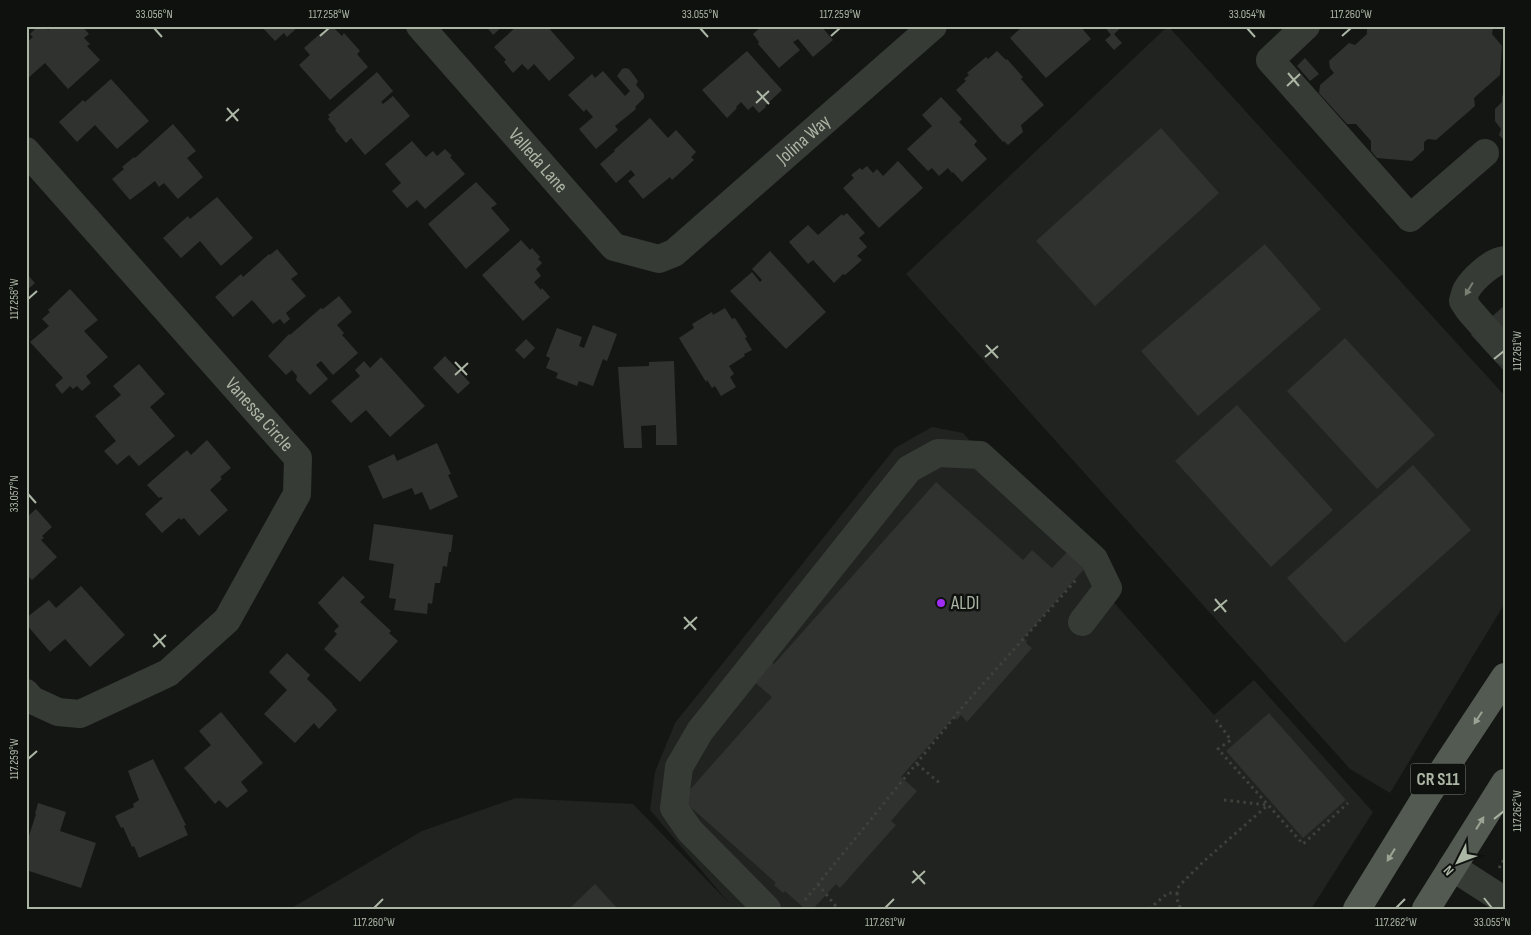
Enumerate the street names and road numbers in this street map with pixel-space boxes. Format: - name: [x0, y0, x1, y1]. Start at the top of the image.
- street label: Jolina Way: [771, 109, 836, 170]
- street label: Valleda Lane: [504, 123, 573, 198]
- street label: Vanessa Circle: [220, 373, 298, 456]
- road number: CR S11: [1410, 764, 1466, 794]

